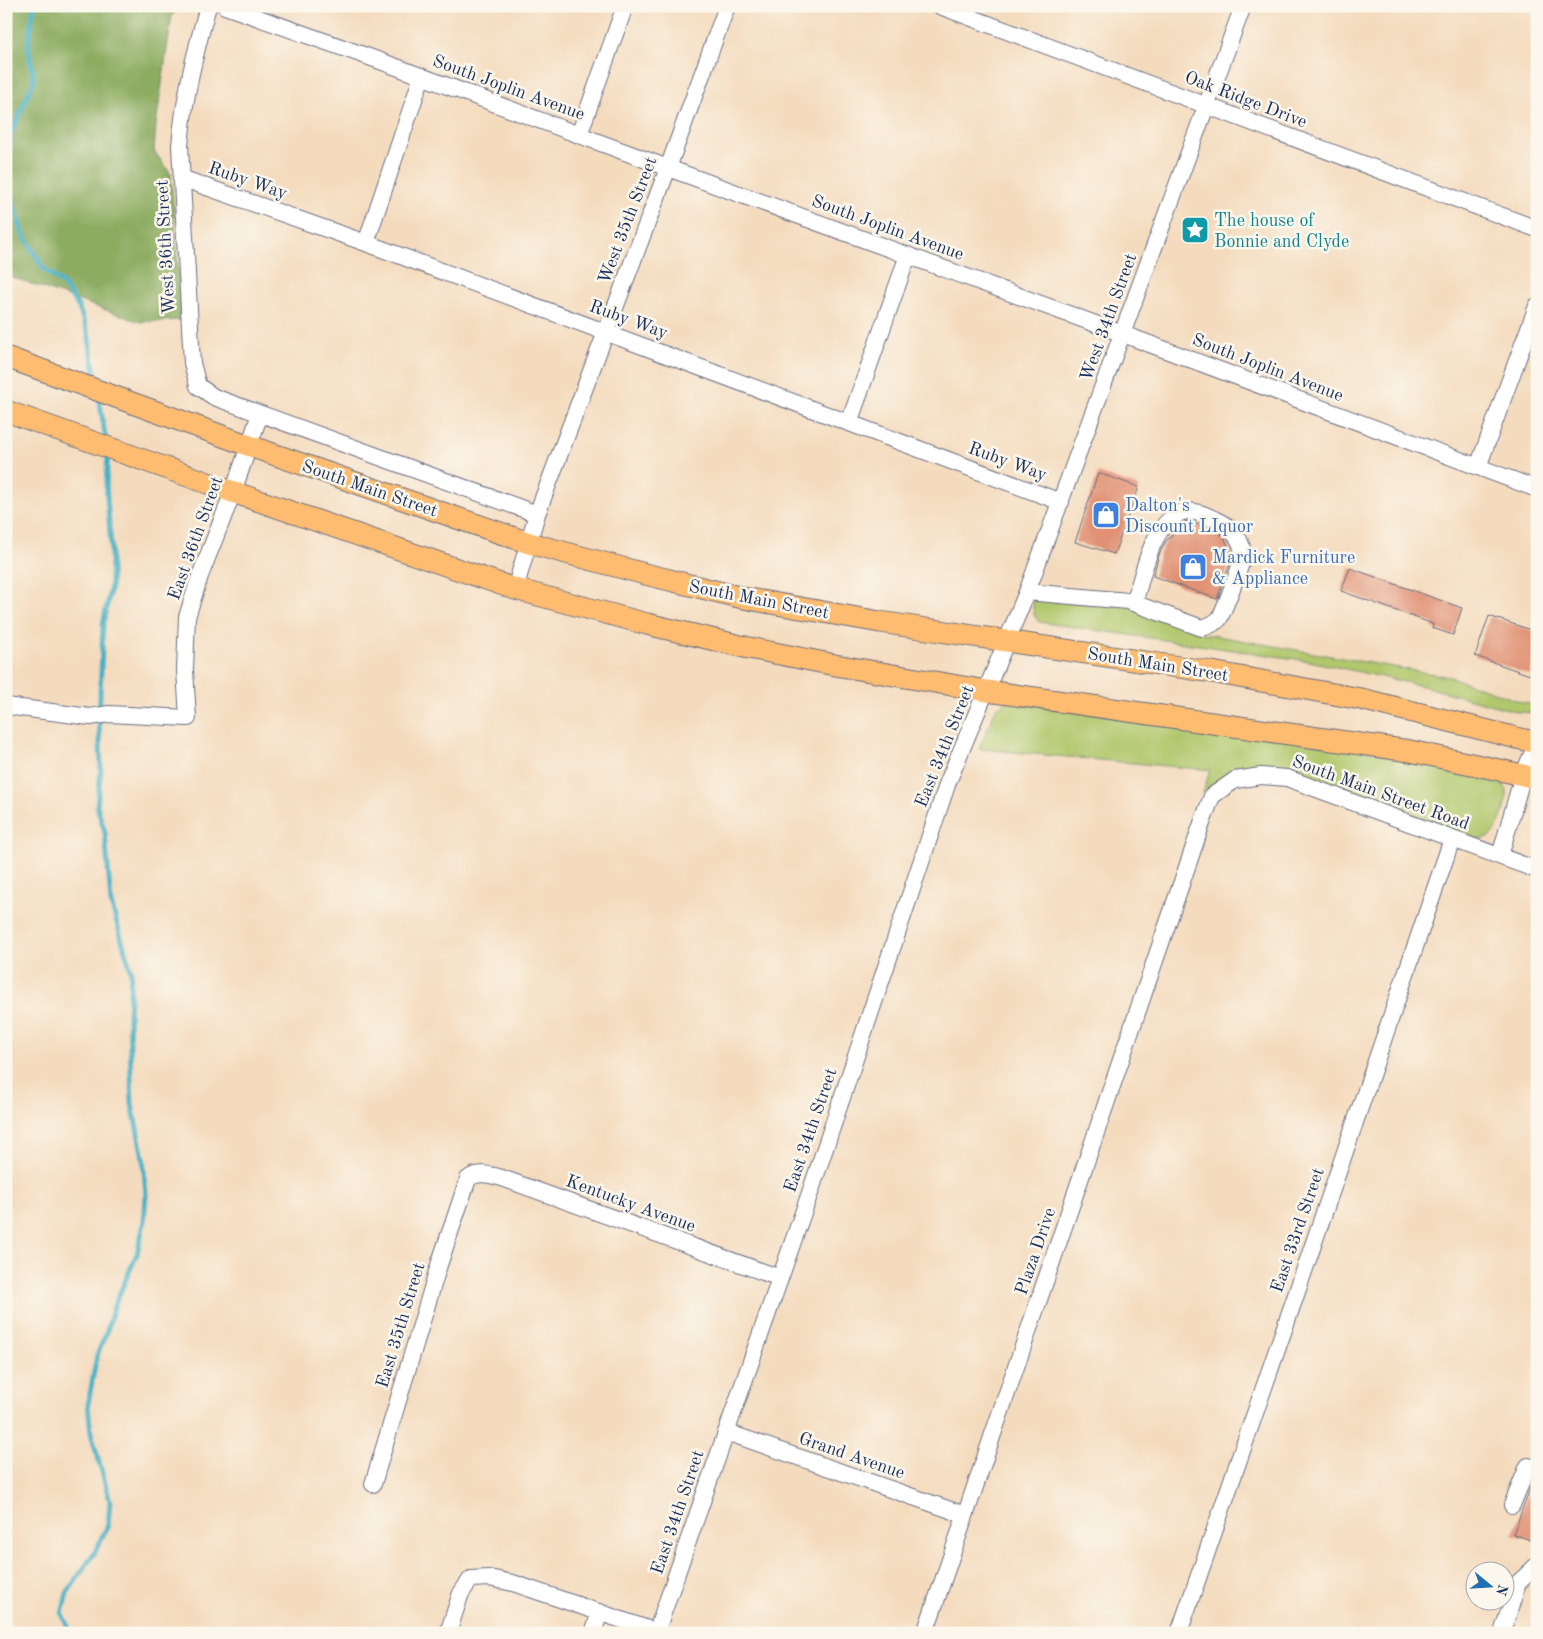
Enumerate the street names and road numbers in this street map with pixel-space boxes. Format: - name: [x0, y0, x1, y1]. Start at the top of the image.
- street label: South Joplin Avenue: [430, 52, 587, 124]
- street label: Oak Ridge Drive: [1182, 68, 1309, 132]
- street label: West 35th Street: [595, 154, 660, 286]
- street label: Ruby Way: [206, 159, 290, 203]
- street label: West 36th Street: [153, 179, 179, 315]
- street label: South Joplin Avenue: [809, 192, 966, 264]
- street label: West 34th Street: [1077, 251, 1140, 384]
- street label: Ruby Way: [587, 297, 671, 343]
- street label: South Joplin Avenue: [1190, 331, 1346, 405]
- street label: Ruby Way: [966, 439, 1050, 485]
- street label: South Main Street: [300, 457, 440, 521]
- street label: East 36th Street: [165, 474, 227, 603]
- street label: South Main Street: [687, 578, 830, 622]
- street label: South Main Street: [1086, 645, 1229, 685]
- street label: East 34th Street: [912, 683, 978, 810]
- street label: South Main Street Road: [1290, 752, 1472, 833]
- street label: East 34th Street: [781, 1066, 841, 1195]
- street label: East 33rd Street: [1268, 1166, 1328, 1295]
- street label: Kentucky Avenue: [563, 1172, 698, 1236]
- street label: Plaza Drive: [1013, 1205, 1059, 1297]
- street label: East 35th Street: [373, 1260, 429, 1390]
- street label: Grand Avenue: [796, 1429, 907, 1482]
- street label: East 34th Street: [648, 1448, 708, 1577]

